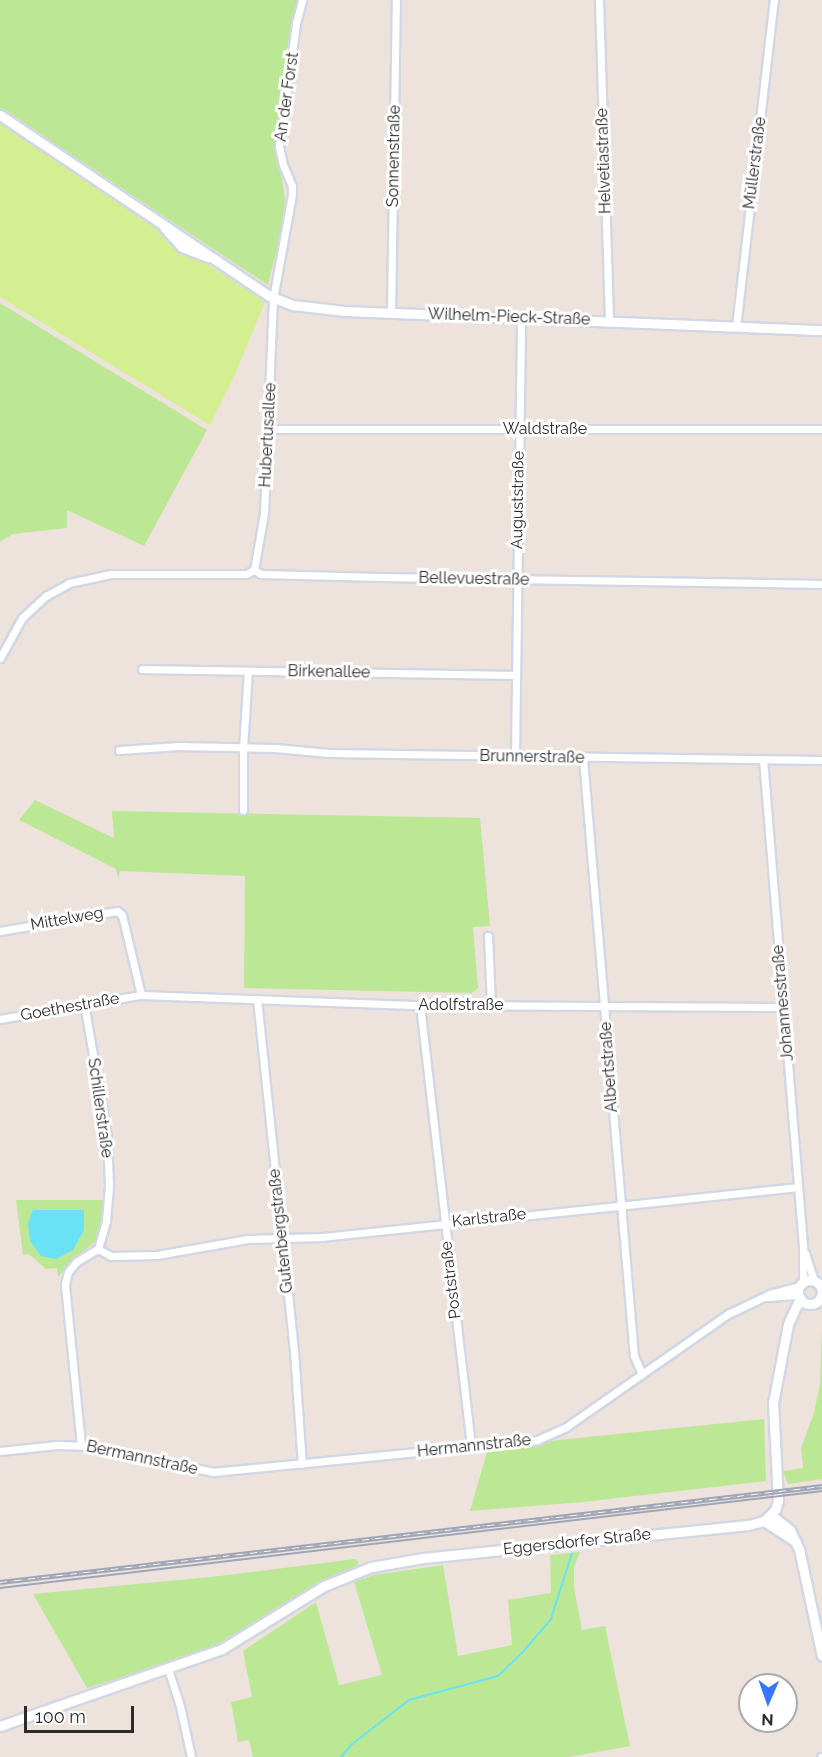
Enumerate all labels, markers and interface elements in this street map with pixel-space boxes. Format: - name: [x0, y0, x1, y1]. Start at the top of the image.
- street label: An der Forst: [271, 51, 303, 143]
- street label: Sonnenstraße: [384, 105, 404, 207]
- street label: Helvetiastraße: [593, 108, 615, 214]
- street label: Müllerstraße: [740, 116, 770, 210]
- street label: Wilhelm-Pieck-Straße: [427, 305, 591, 329]
- street label: Hubertusallee: [256, 382, 280, 488]
- street label: Waldstraße: [503, 419, 587, 439]
- street label: Auguststraße: [508, 451, 528, 549]
- street label: Bellevuestraße: [418, 568, 530, 590]
- street label: Birkenallee: [287, 662, 371, 682]
- street label: Brunnerstraße: [479, 746, 585, 768]
- street label: Mittelweg: [29, 903, 105, 935]
- street label: Johannesstraße: [768, 944, 798, 1062]
- street label: Goethestraße: [19, 989, 121, 1025]
- street label: Adolfstraße: [418, 995, 504, 1015]
- street label: Albertstraße: [596, 1021, 622, 1113]
- street label: Schillerstraße: [83, 1057, 117, 1159]
- street label: Gutenbergstraße: [265, 1168, 297, 1294]
- street label: Karlstraße: [451, 1205, 527, 1231]
- street label: Poststraße: [437, 1240, 465, 1320]
- street label: Hermannstraße: [416, 1430, 532, 1462]
- street label: Bermannstraße: [85, 1437, 199, 1479]
- street label: Eggersdorfer Straße: [502, 1525, 652, 1559]
- north arrow: [738, 1673, 798, 1733]
- scale bar: [27, 1694, 136, 1732]
- text: 100 m: [35, 1706, 86, 1727]
- text: N: [761, 1710, 774, 1729]

